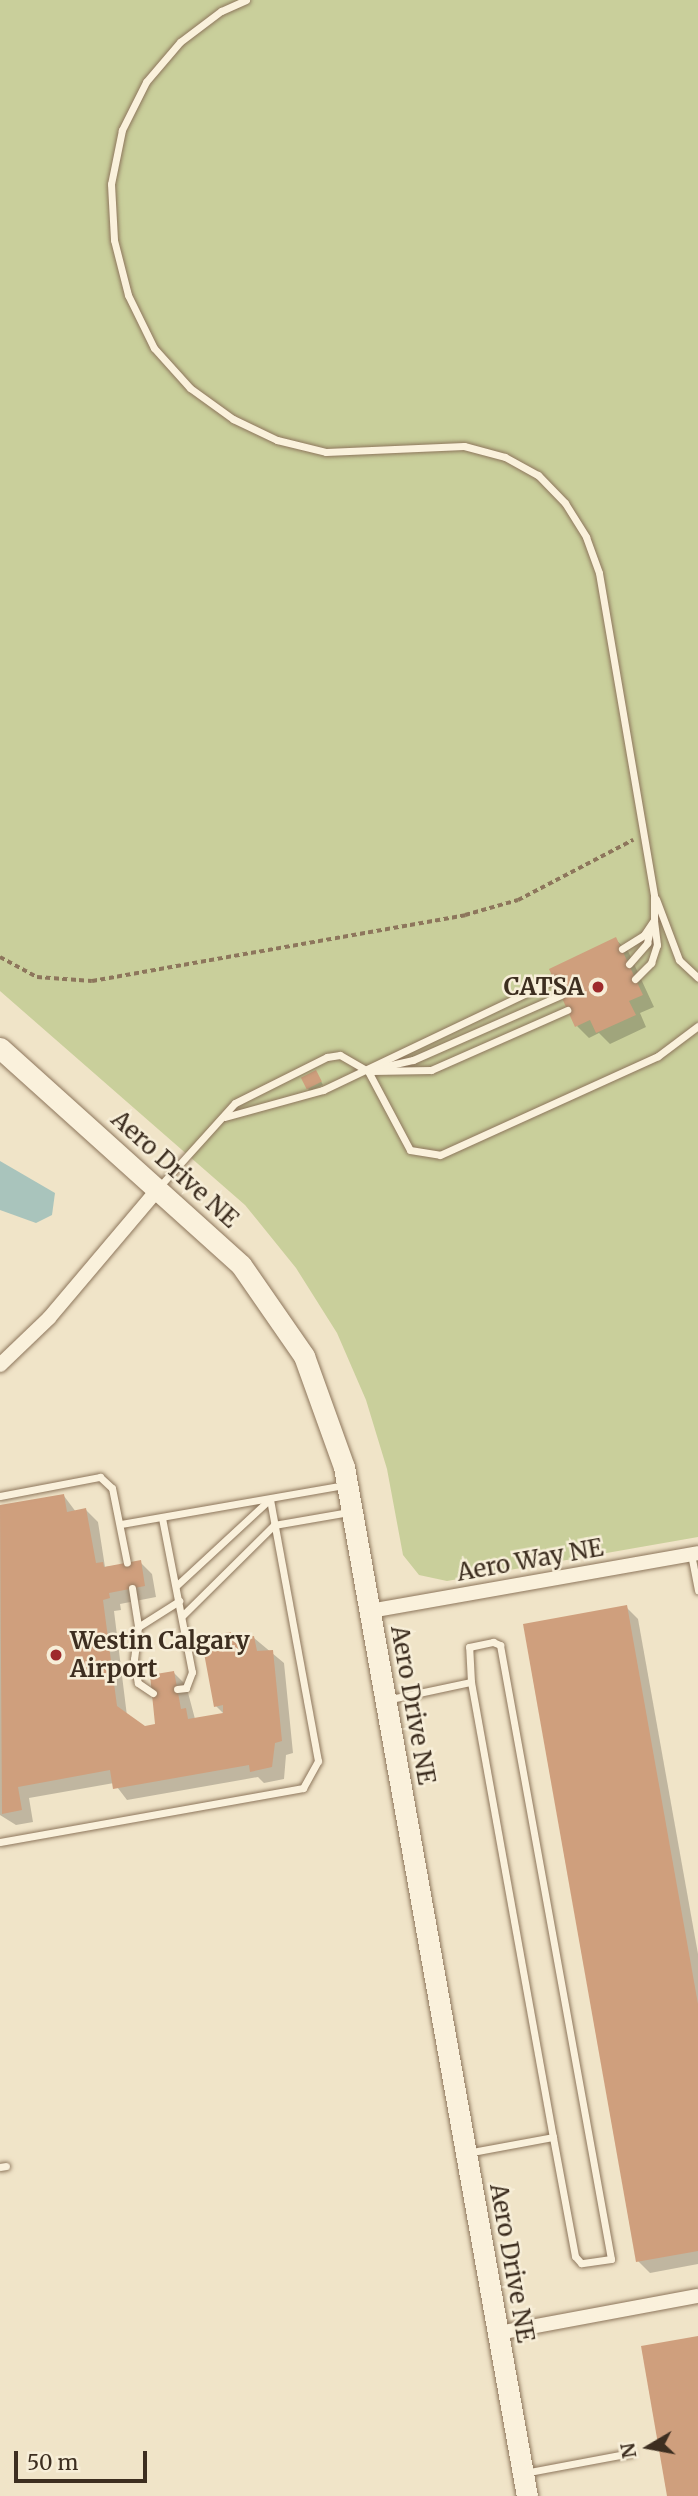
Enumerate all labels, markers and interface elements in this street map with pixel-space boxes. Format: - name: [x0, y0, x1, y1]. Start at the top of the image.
- place label: CATSA: [504, 973, 584, 1001]
- marker: CATSA: [590, 979, 606, 995]
- street label: Aero Drive NE: [106, 1104, 244, 1234]
- street label: Aero Way NE: [455, 1533, 605, 1587]
- street label: Aero Drive NE: [385, 1623, 441, 1787]
- place label: Westin Calgary Airport: [70, 1627, 250, 1683]
- marker: Westin Calgary Airport: [48, 1647, 64, 1663]
- street label: Aero Drive NE: [484, 2181, 540, 2345]
- north arrow: [614, 2412, 684, 2482]
- scale bar: [18, 2436, 150, 2480]
- text: N: [615, 2441, 641, 2460]
- text: 50 m: [27, 2449, 78, 2476]

